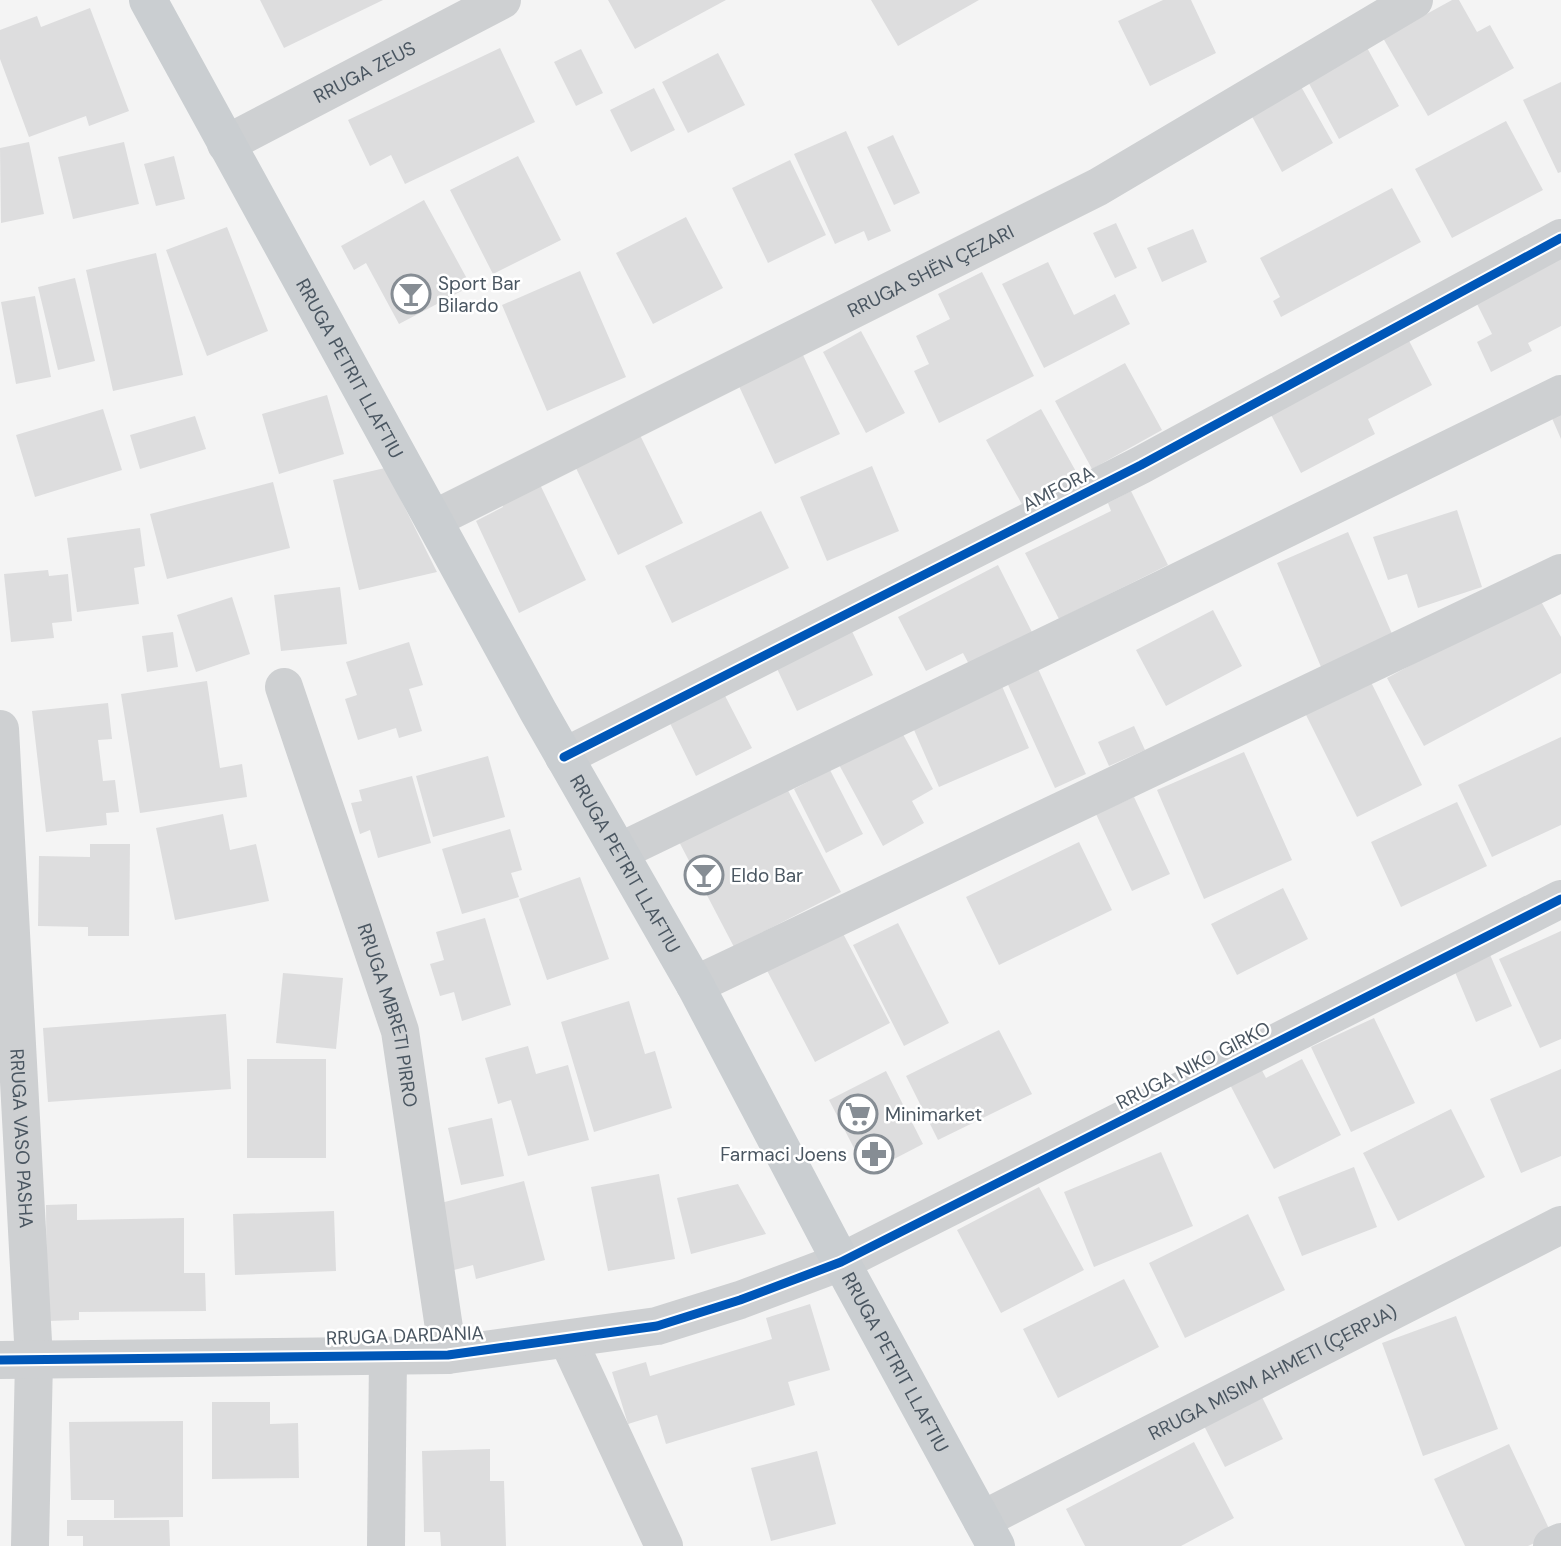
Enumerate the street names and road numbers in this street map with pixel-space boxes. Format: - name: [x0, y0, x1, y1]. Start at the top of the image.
- street label: RRUGA ZEUS: [309, 35, 420, 109]
- street label: RRUGA SHËN ÇEZARI: [843, 219, 1018, 323]
- street label: RRUGA PETRIT LLAFTIU: [290, 274, 409, 463]
- street label: AMFORA: [1018, 460, 1099, 517]
- street label: RRUGA PETRIT LLAFTIU: [564, 770, 686, 958]
- street label: RRUGA MBRETI PIRRO: [352, 920, 423, 1109]
- street label: RRUGA NIKO GIRKO: [1112, 1016, 1275, 1115]
- street label: RRUGA VASO PASHA: [4, 1048, 39, 1229]
- street label: RRUGA PETRIT LLAFTIU: [836, 1268, 954, 1457]
- street label: RRUGA MISIM AHMETI (ÇERPJA): [1144, 1299, 1401, 1446]
- street label: RRUGA DARDANIA: [326, 1320, 485, 1351]

